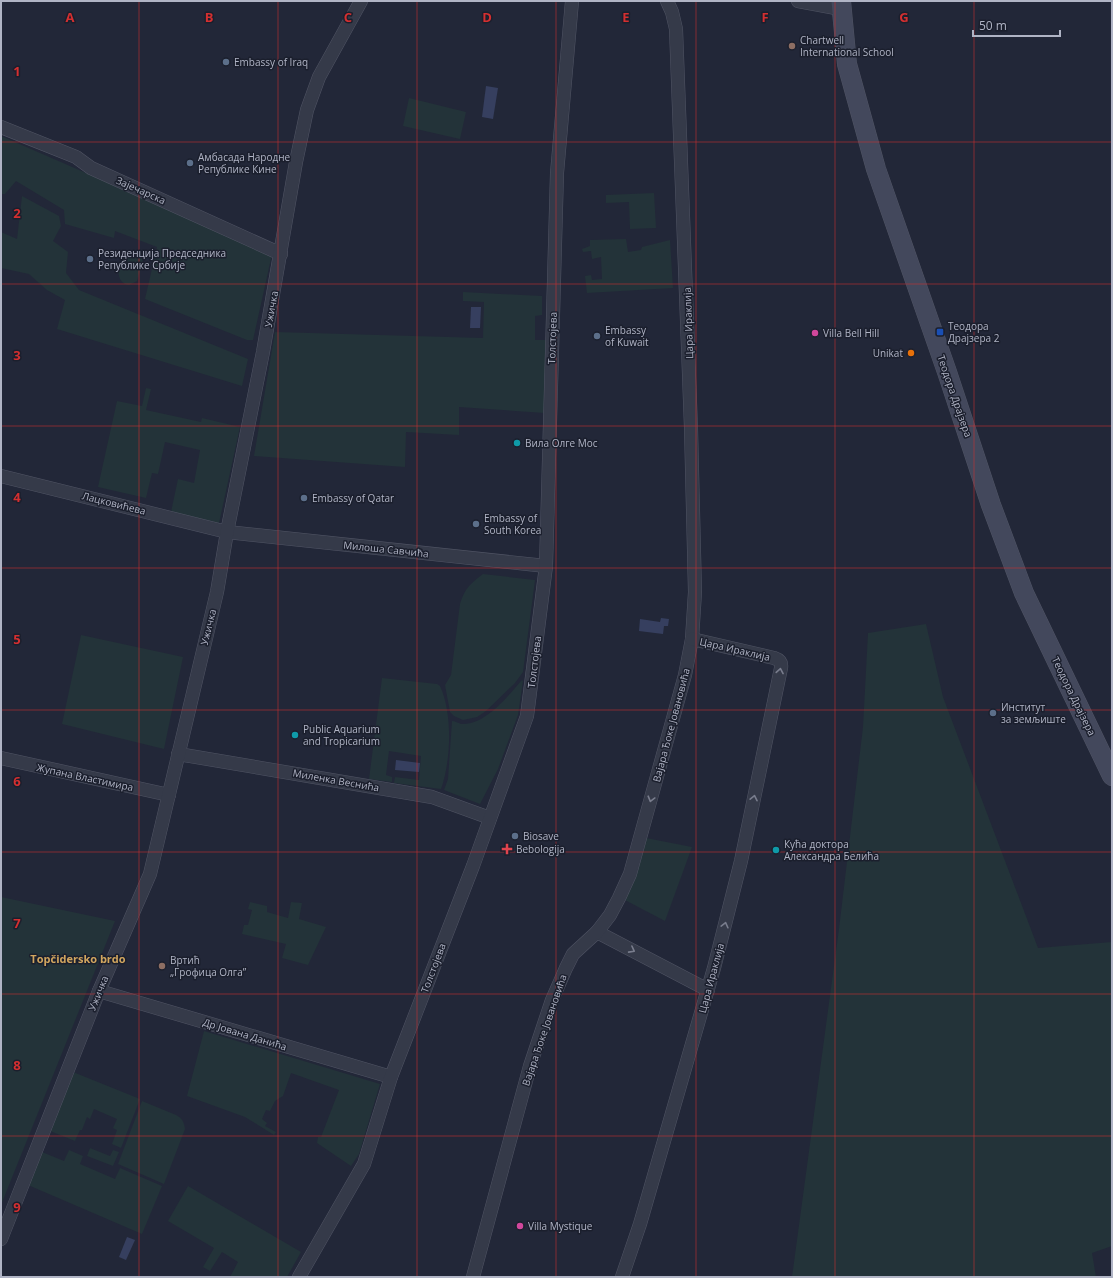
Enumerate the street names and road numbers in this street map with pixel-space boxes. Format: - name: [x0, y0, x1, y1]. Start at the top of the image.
- street label: Зајечарска: [114, 173, 168, 207]
- street label: Цара Ираклија: [680, 287, 696, 359]
- street label: Ужичка: [261, 290, 281, 328]
- street label: Толстојева: [544, 312, 560, 364]
- street label: Теодора Драјзера: [934, 353, 976, 439]
- street label: Лацковићева: [81, 488, 147, 518]
- street label: Милоша Савчића: [343, 538, 429, 560]
- street label: Ужичка: [197, 608, 219, 646]
- street label: Цара Ираклија: [698, 634, 772, 664]
- street label: Толстојева: [524, 635, 544, 689]
- street label: Теодора Драјзера: [1049, 654, 1099, 738]
- street label: Вајара Ђоке Јовановића: [649, 667, 693, 783]
- street label: Жупана Властимира: [35, 760, 135, 794]
- street label: Миленка Веснића: [292, 766, 380, 794]
- street label: Толстојева: [417, 941, 449, 995]
- street label: Цара Ираклија: [695, 942, 727, 1014]
- street label: Вајара Ђоке Јовановића: [518, 972, 570, 1088]
- street label: Ужичка: [85, 973, 111, 1013]
- street label: Др Јована Данића: [201, 1015, 289, 1053]

